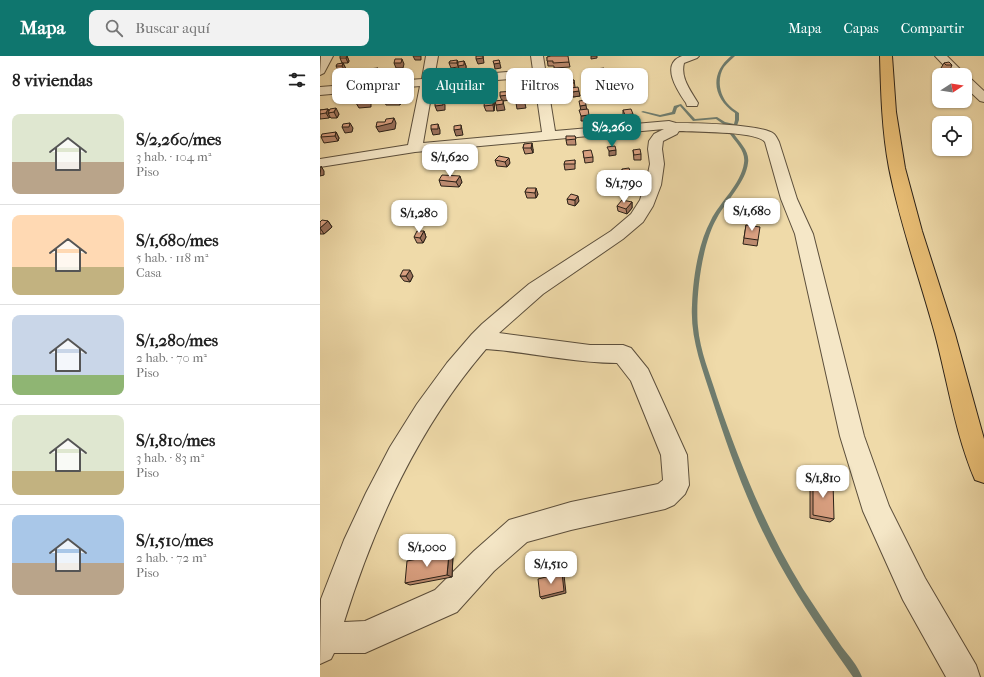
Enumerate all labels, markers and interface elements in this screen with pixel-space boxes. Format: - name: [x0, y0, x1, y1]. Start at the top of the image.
- search box: [89, 10, 369, 46]
- text: Mapa: [20, 17, 65, 39]
- icon: search: [103, 17, 125, 39]
- text: Buscar aquí: [135, 19, 210, 37]
- text: Mapa: [788, 20, 822, 37]
- text: Capas: [844, 20, 879, 37]
- text: Compartir: [901, 20, 964, 37]
- chip: Comprar: [332, 68, 414, 104]
- chip: Alquilar: [422, 68, 498, 104]
- chip: Filtros: [506, 68, 573, 104]
- chip: Nuevo: [581, 68, 648, 104]
- north arrow: [932, 68, 972, 108]
- map controls: [932, 68, 972, 156]
- icon: filters: [286, 69, 308, 91]
- text: 8 viviendas: [12, 70, 92, 90]
- pin: S/2,260: [575, 114, 649, 148]
- button: locate: [932, 116, 972, 156]
- text: S/2,260: [592, 119, 632, 134]
- text: S/2,260/mes: [136, 129, 221, 149]
- icon: home: [44, 130, 92, 178]
- pin: S/1,620: [413, 144, 487, 178]
- text: 3 hab. · 104 m²: [136, 149, 211, 164]
- text: S/1,620: [431, 149, 469, 164]
- text: Piso: [136, 164, 159, 179]
- pin: S/1,790: [587, 170, 661, 204]
- text: S/1,790: [606, 175, 642, 190]
- pin: S/1,680: [715, 198, 789, 232]
- pin: S/1,280: [382, 200, 456, 234]
- text: S/1,680: [733, 203, 771, 218]
- text: S/1,280: [400, 205, 438, 220]
- text: S/1,680/mes: [136, 230, 218, 250]
- icon: home: [44, 231, 92, 279]
- text: 5 hab. · 118 m²: [136, 250, 208, 265]
- text: Casa: [136, 265, 162, 280]
- text: S/1,280/mes: [136, 330, 218, 350]
- icon: home: [44, 331, 92, 379]
- text: 2 hab. · 70 m²: [136, 350, 207, 365]
- text: Piso: [136, 365, 159, 380]
- text: S/1,810/mes: [136, 430, 215, 450]
- icon: home: [44, 431, 92, 479]
- text: 3 hab. · 83 m²: [136, 450, 204, 465]
- text: Piso: [136, 465, 159, 480]
- pin: S/1,810: [786, 465, 860, 499]
- text: S/1,810: [805, 470, 841, 485]
- text: S/1,510/mes: [136, 530, 213, 550]
- icon: home: [44, 531, 92, 579]
- pin: S/1,000: [390, 534, 464, 568]
- text: S/1,000: [408, 539, 446, 554]
- text: 2 hab. · 72 m²: [136, 550, 206, 565]
- pin: S/1,510: [514, 551, 588, 585]
- text: S/1,510: [534, 556, 568, 571]
- text: Piso: [136, 565, 159, 580]

